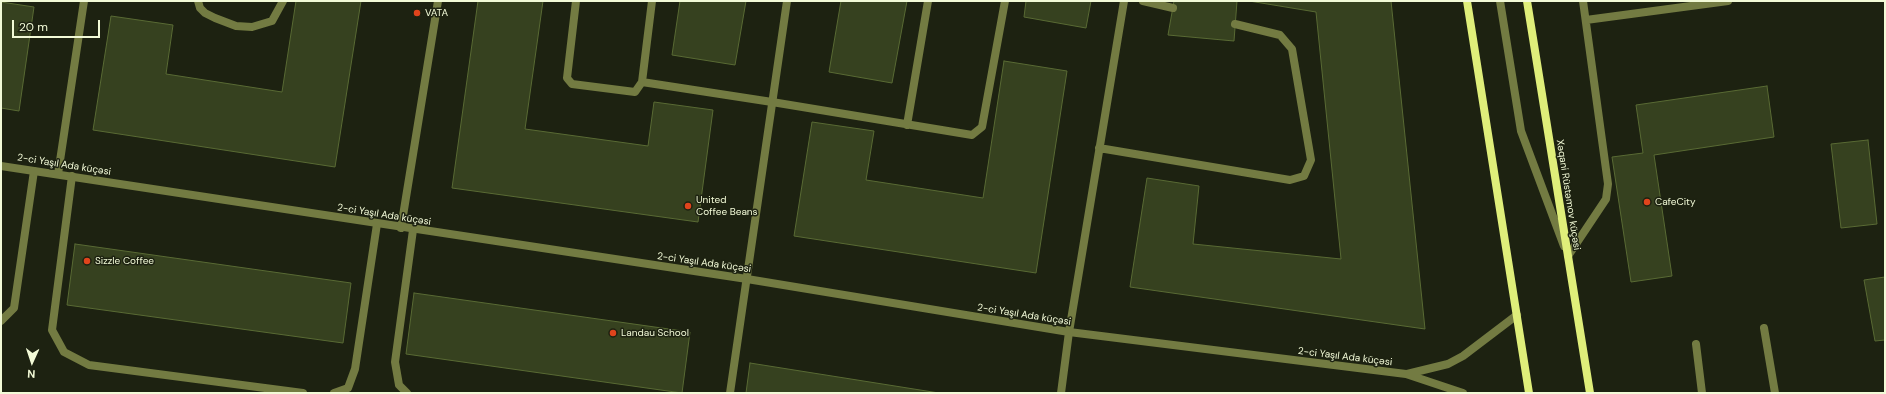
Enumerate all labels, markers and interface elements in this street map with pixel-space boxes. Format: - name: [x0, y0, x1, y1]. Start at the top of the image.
- place label: VATA: [425, 7, 448, 19]
- marker: VATA: [412, 8, 422, 18]
- scale bar: [14, 12, 102, 38]
- text: 20 m: [19, 19, 48, 35]
- street label: Xəqani Rüstəmov küçəsi: [1553, 139, 1583, 251]
- street label: 2-ci Yaşıl Ada küçəsi: [16, 152, 112, 178]
- place label: United Coffee Beans: [696, 194, 758, 218]
- place label: CafeCity: [1655, 196, 1696, 208]
- marker: CafeCity: [1642, 197, 1652, 207]
- marker: United Coffee Beans: [683, 201, 693, 211]
- street label: 2-ci Yaşıl Ada küçəsi: [336, 202, 432, 228]
- street label: 2-ci Yaşıl Ada küçəsi: [656, 250, 752, 276]
- place label: Sizzle Coffee: [95, 255, 154, 267]
- marker: Sizzle Coffee: [82, 256, 92, 266]
- street label: 2-ci Yaşıl Ada küçəsi: [976, 302, 1072, 328]
- place label: Landau School: [621, 327, 689, 339]
- marker: Landau School: [608, 328, 618, 338]
- north arrow: [12, 342, 52, 382]
- street label: 2-ci Yaşıl Ada küçəsi: [1297, 345, 1393, 369]
- text: N: [27, 367, 36, 381]

